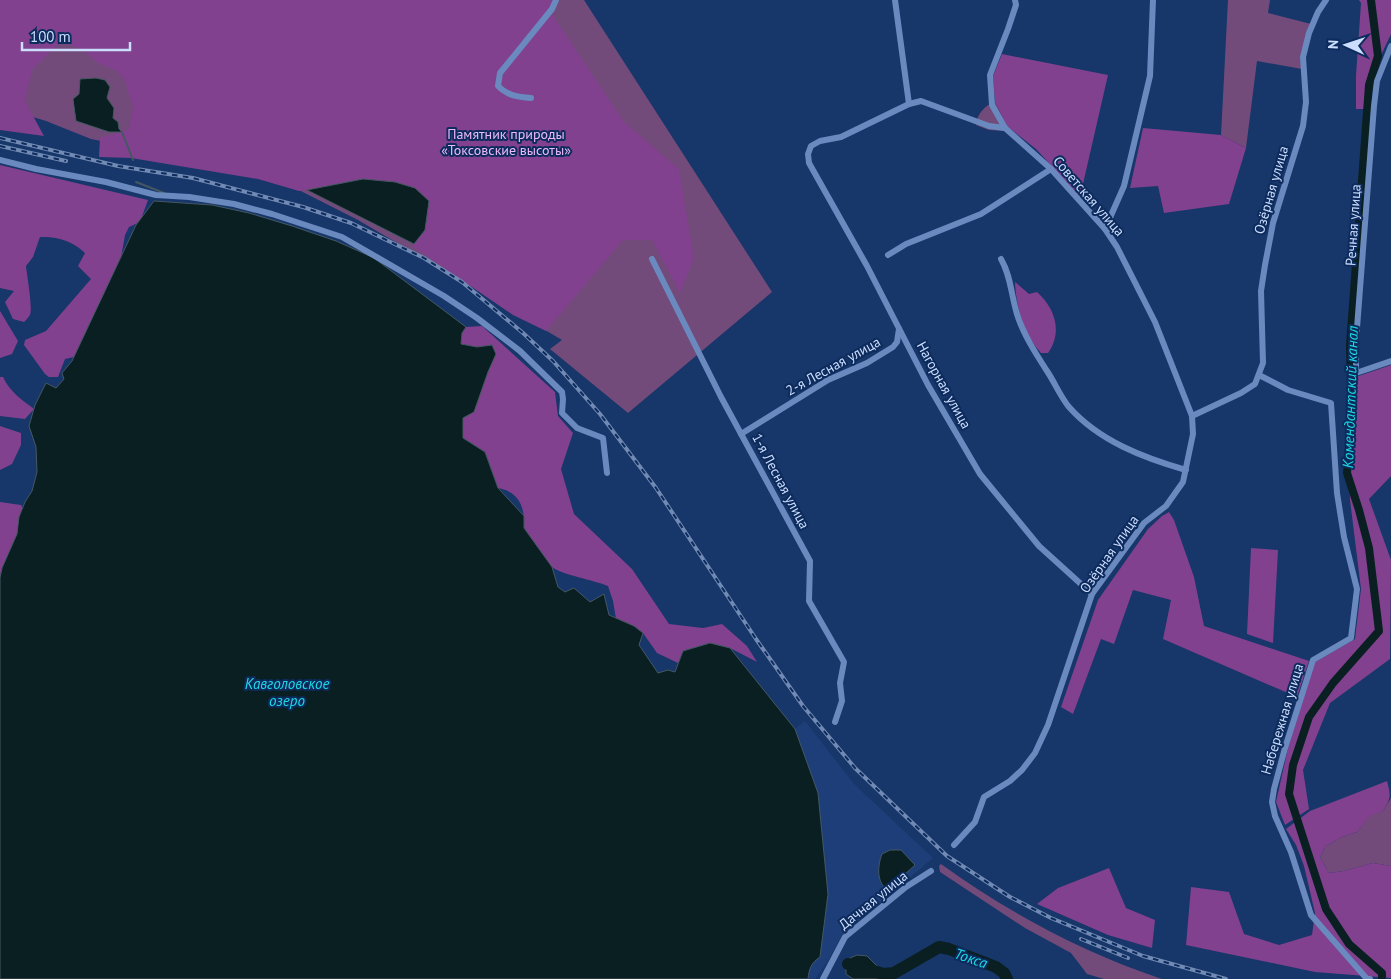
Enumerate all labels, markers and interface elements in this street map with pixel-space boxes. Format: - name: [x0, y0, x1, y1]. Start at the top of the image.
- scale bar: [22, 20, 130, 52]
- north arrow: [1321, 20, 1371, 70]
- text: 100 m: [30, 27, 71, 46]
- text: N: [1324, 39, 1342, 49]
- park label: Памятник природы «Токсовские высоты»: [441, 125, 571, 159]
- street label: Озёрная улица: [1250, 144, 1292, 236]
- street label: Советская улица: [1049, 152, 1129, 240]
- street label: Речная улица: [1341, 184, 1365, 266]
- water label: Комендантский канал: [1338, 325, 1362, 469]
- street label: 2-я Лесная улица: [783, 333, 884, 399]
- street label: Нагорная улица: [913, 338, 975, 432]
- street label: 1-я Лесная улица: [748, 430, 814, 532]
- street label: Озёрная улица: [1076, 512, 1142, 596]
- street label: Набережная улица: [1257, 661, 1307, 777]
- water label: Кавголовское озеро: [245, 674, 329, 710]
- street label: Дачная улица: [835, 867, 911, 933]
- water label: Токса: [952, 944, 991, 973]

